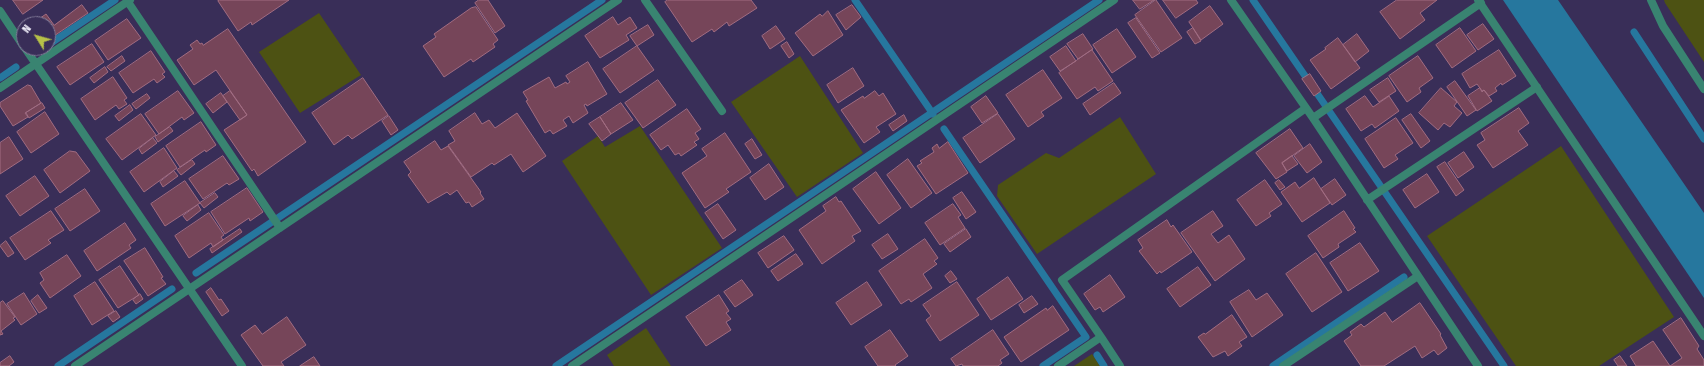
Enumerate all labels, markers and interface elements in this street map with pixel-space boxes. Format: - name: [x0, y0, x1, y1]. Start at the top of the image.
- north arrow: [16, 16, 56, 56]
- text: N: [20, 23, 34, 36]

